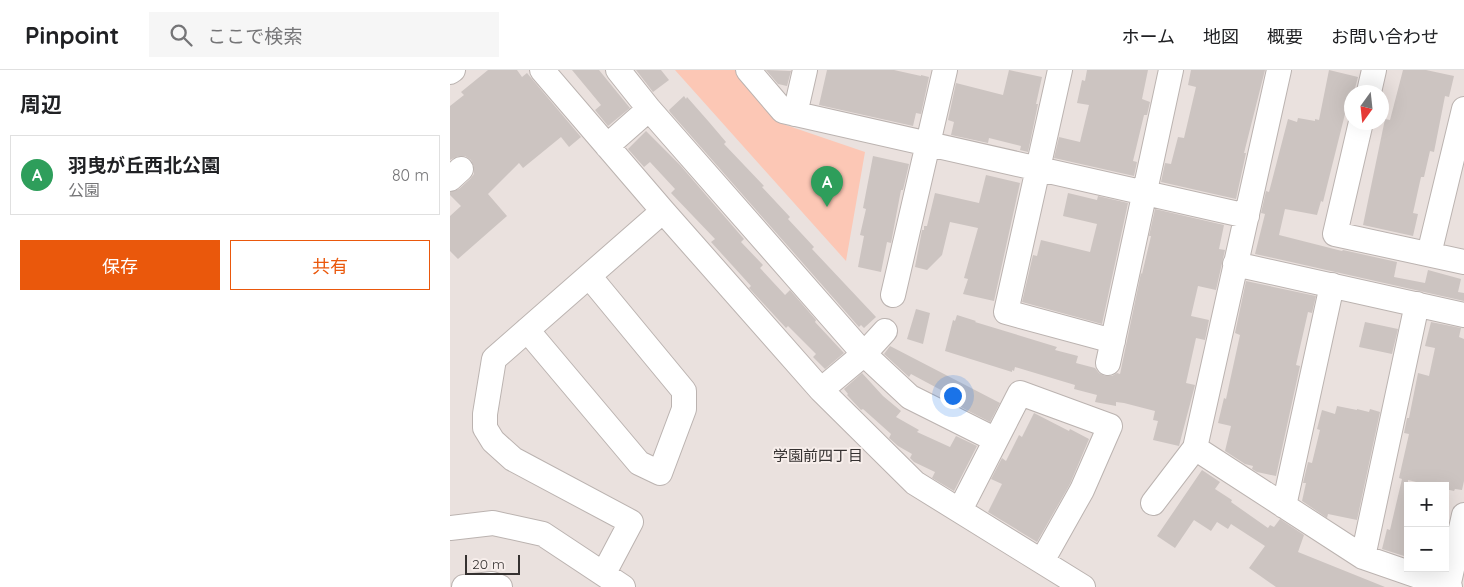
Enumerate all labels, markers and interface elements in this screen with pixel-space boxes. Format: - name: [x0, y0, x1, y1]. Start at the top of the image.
- search box: [149, 12, 499, 57]
- text: Pinpoint: [25, 20, 119, 50]
- icon: search: [167, 21, 195, 49]
- text: ここで検索: [207, 24, 302, 48]
- text: ホーム: [1122, 25, 1175, 48]
- text: 地図: [1203, 25, 1239, 48]
- text: 概要: [1267, 25, 1303, 48]
- text: お問い合わせ: [1331, 25, 1439, 48]
- north arrow: [1344, 85, 1389, 130]
- text: 周辺: [20, 91, 62, 117]
- text: 羽曳が丘西北公園: [68, 153, 220, 177]
- text: A: [32, 165, 42, 185]
- text: 80 m: [392, 165, 429, 185]
- pin: A: [811, 166, 843, 207]
- text: 公園: [68, 180, 100, 200]
- button: 保存: [20, 240, 220, 290]
- button: 共有: [230, 240, 430, 290]
- your location: [940, 383, 966, 409]
- district label: 学園前四丁目: [773, 446, 863, 465]
- map controls: [1404, 482, 1449, 572]
- button: +: [1404, 482, 1449, 527]
- button: −: [1404, 527, 1449, 572]
- scale bar: [465, 552, 520, 575]
- text: 20 m: [472, 555, 505, 573]

